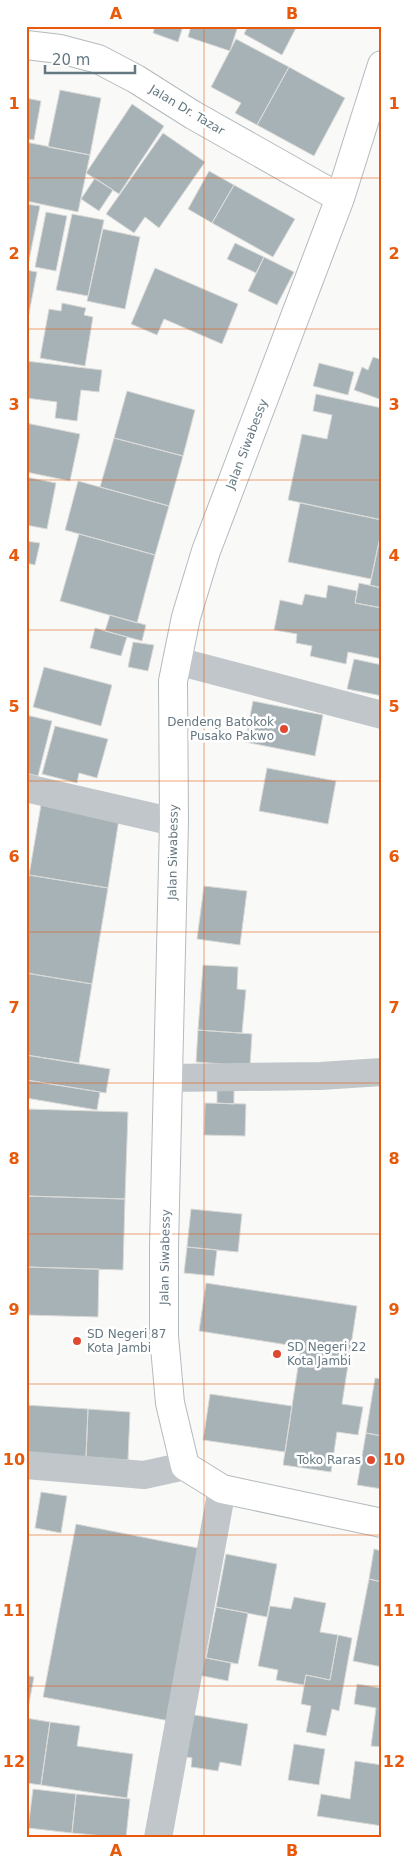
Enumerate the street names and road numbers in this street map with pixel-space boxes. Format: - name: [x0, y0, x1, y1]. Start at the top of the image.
- street label: Jalan Dr. Tazar: [146, 82, 227, 138]
- street label: Jalan Siwabessy: [223, 397, 271, 492]
- street label: Jalan Siwabessy: [165, 804, 181, 901]
- street label: Jalan Siwabessy: [157, 1209, 173, 1306]

